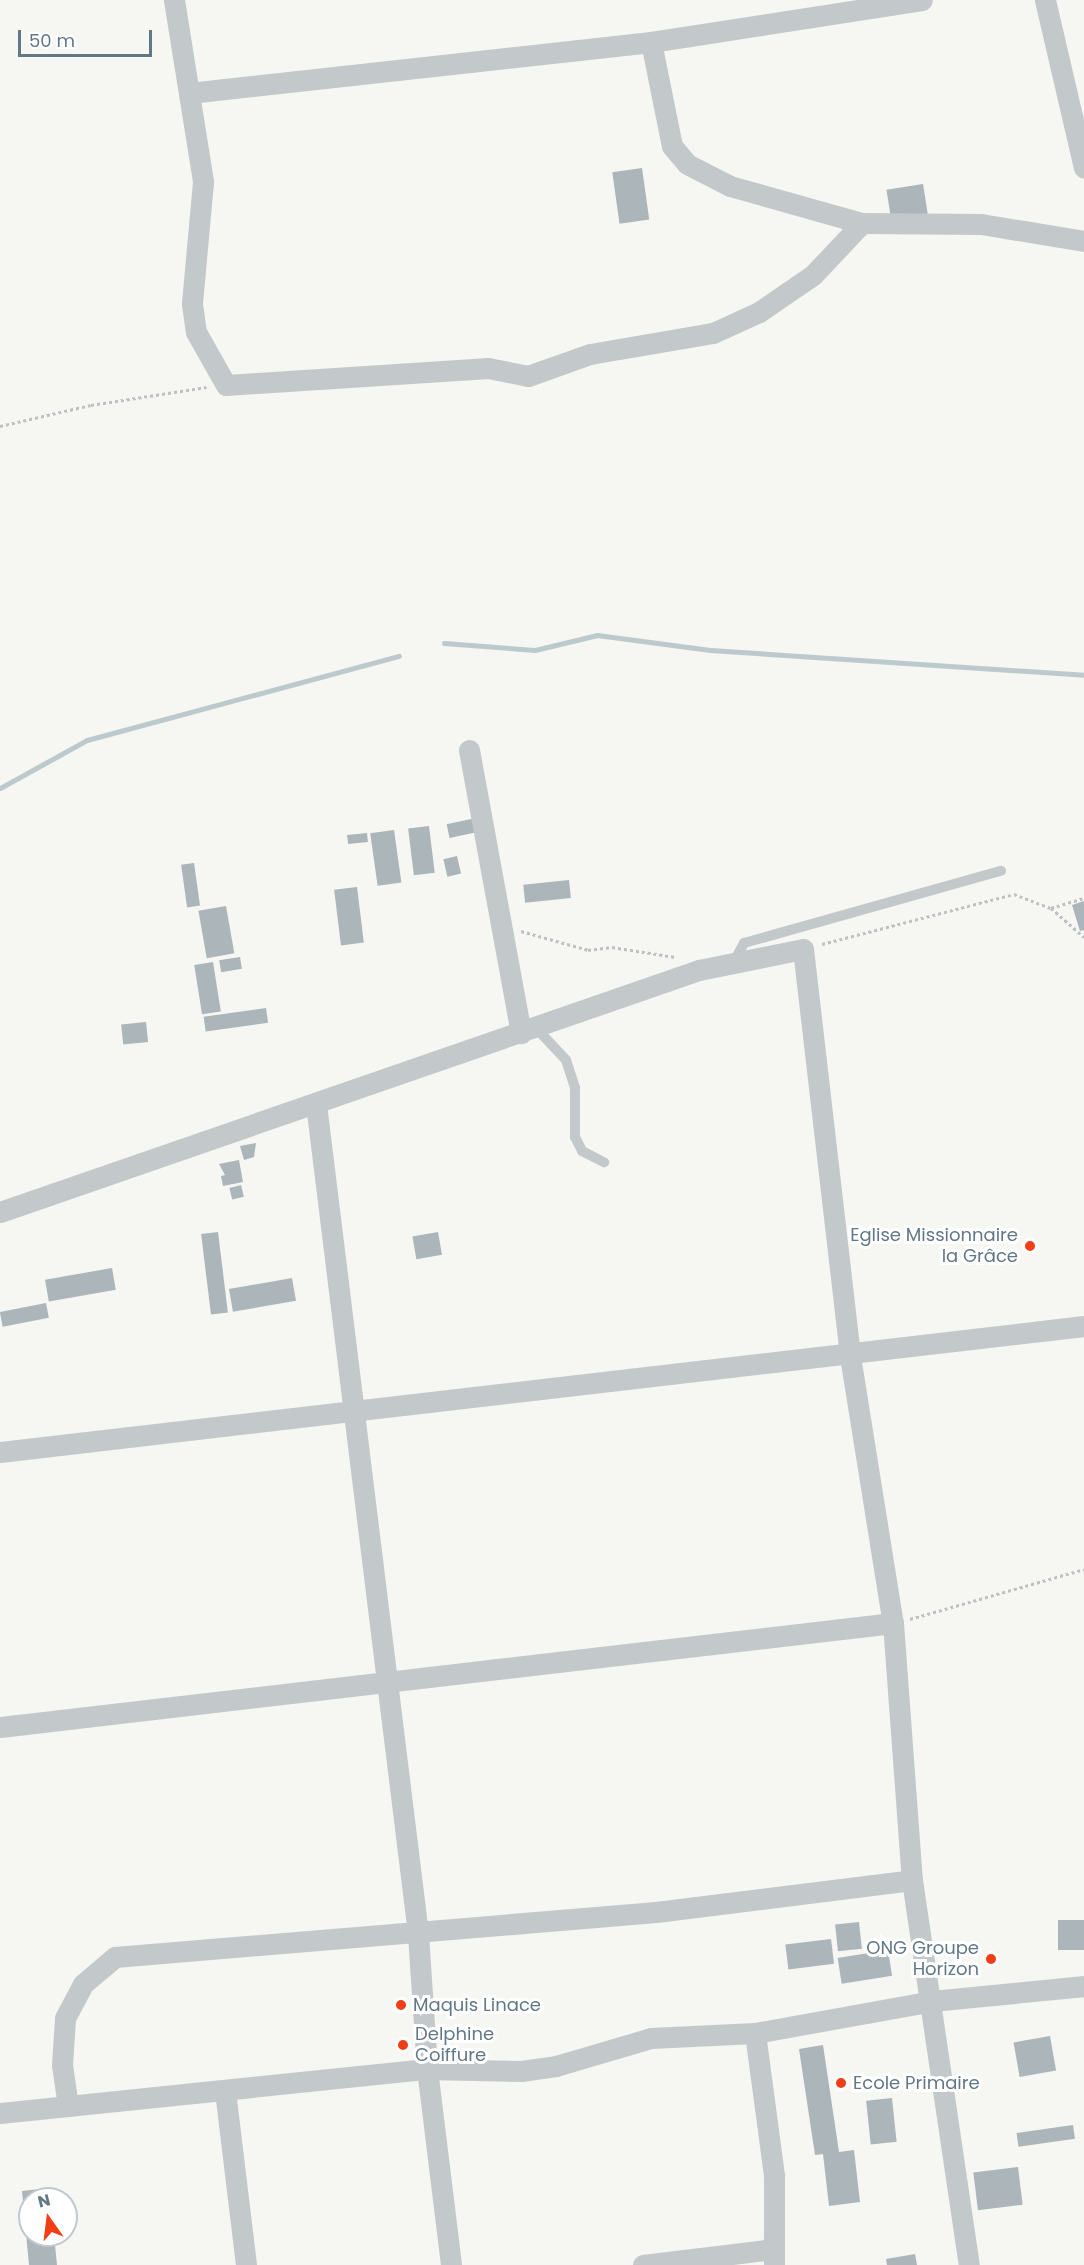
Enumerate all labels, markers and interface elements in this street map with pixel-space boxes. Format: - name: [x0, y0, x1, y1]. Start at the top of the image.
- scale bar: [21, 18, 154, 56]
- text: 50 m: [29, 28, 75, 53]
- place label: Eglise Missionnaire la Grâce: [850, 1225, 1018, 1268]
- marker: Eglise Missionnaire la Grâce: [1023, 1239, 1037, 1253]
- place label: ONG Groupe Horizon: [866, 1938, 979, 1980]
- marker: ONG Groupe Horizon: [984, 1952, 998, 1966]
- place label: Maquis Linace: [413, 1994, 541, 2016]
- marker: Maquis Linace: [394, 1998, 408, 2012]
- place label: Delphine Coiffure: [415, 2024, 494, 2066]
- marker: Delphine Coiffure: [396, 2038, 410, 2052]
- place label: Ecole Primaire: [853, 2072, 980, 2094]
- marker: Ecole Primaire: [834, 2076, 848, 2090]
- north arrow: [18, 2187, 78, 2247]
- text: N: [35, 2188, 53, 2214]

